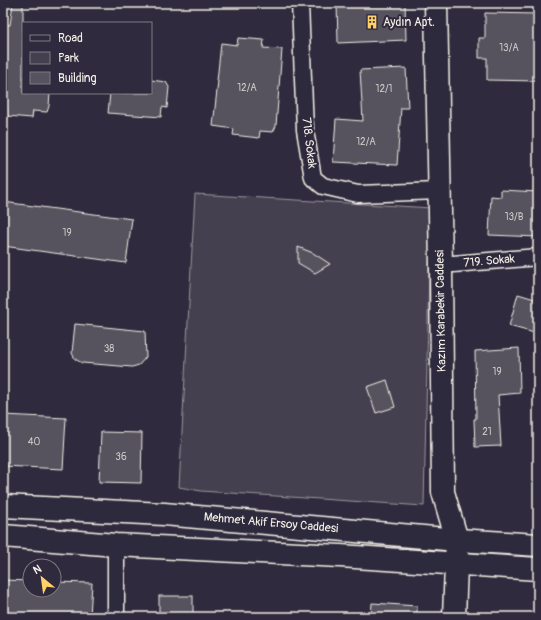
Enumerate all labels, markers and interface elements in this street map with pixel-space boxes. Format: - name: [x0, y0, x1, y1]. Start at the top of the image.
- building icon: Aydın Apt.: [364, 14, 380, 30]
- place label: Aydın Apt.: [383, 15, 435, 30]
- legend: [22, 22, 152, 94]
- text: Road: [58, 31, 83, 46]
- house number: 13/A: [499, 42, 519, 54]
- text: Park: [58, 51, 79, 66]
- text: Building: [58, 71, 97, 86]
- house number: 12/A: [237, 82, 257, 94]
- house number: 12/1: [376, 83, 393, 95]
- street label: 718. Sokak: [298, 117, 320, 169]
- house number: 12/A: [356, 136, 376, 148]
- house number: 13/B: [505, 211, 524, 223]
- house number: 19: [62, 227, 72, 239]
- street label: Kazım Karabekir Caddesi: [432, 250, 450, 372]
- street label: 719. Sokak: [463, 251, 515, 271]
- house number: 38: [104, 343, 114, 355]
- house number: 19: [492, 366, 502, 378]
- house number: 21: [482, 426, 492, 438]
- house number: 40: [28, 436, 40, 448]
- house number: 36: [115, 451, 127, 463]
- street label: Mehmet Akif Ersoy Caddesi: [203, 510, 339, 536]
- north arrow: [22, 558, 62, 598]
- text: N: [31, 562, 44, 577]

